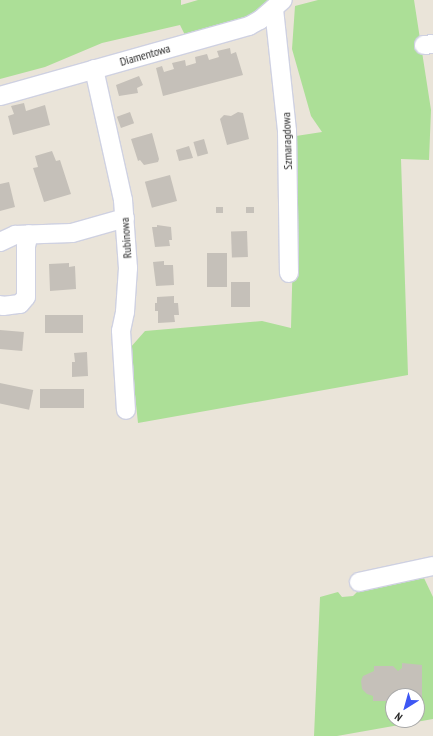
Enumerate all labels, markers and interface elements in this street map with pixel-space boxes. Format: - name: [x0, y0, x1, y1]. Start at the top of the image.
- street label: Diamentowa: [118, 41, 172, 69]
- street label: Szmaragdowa: [279, 112, 295, 170]
- street label: Rubinowa: [117, 217, 135, 259]
- north arrow: [385, 688, 425, 728]
- text: N: [392, 709, 405, 724]

